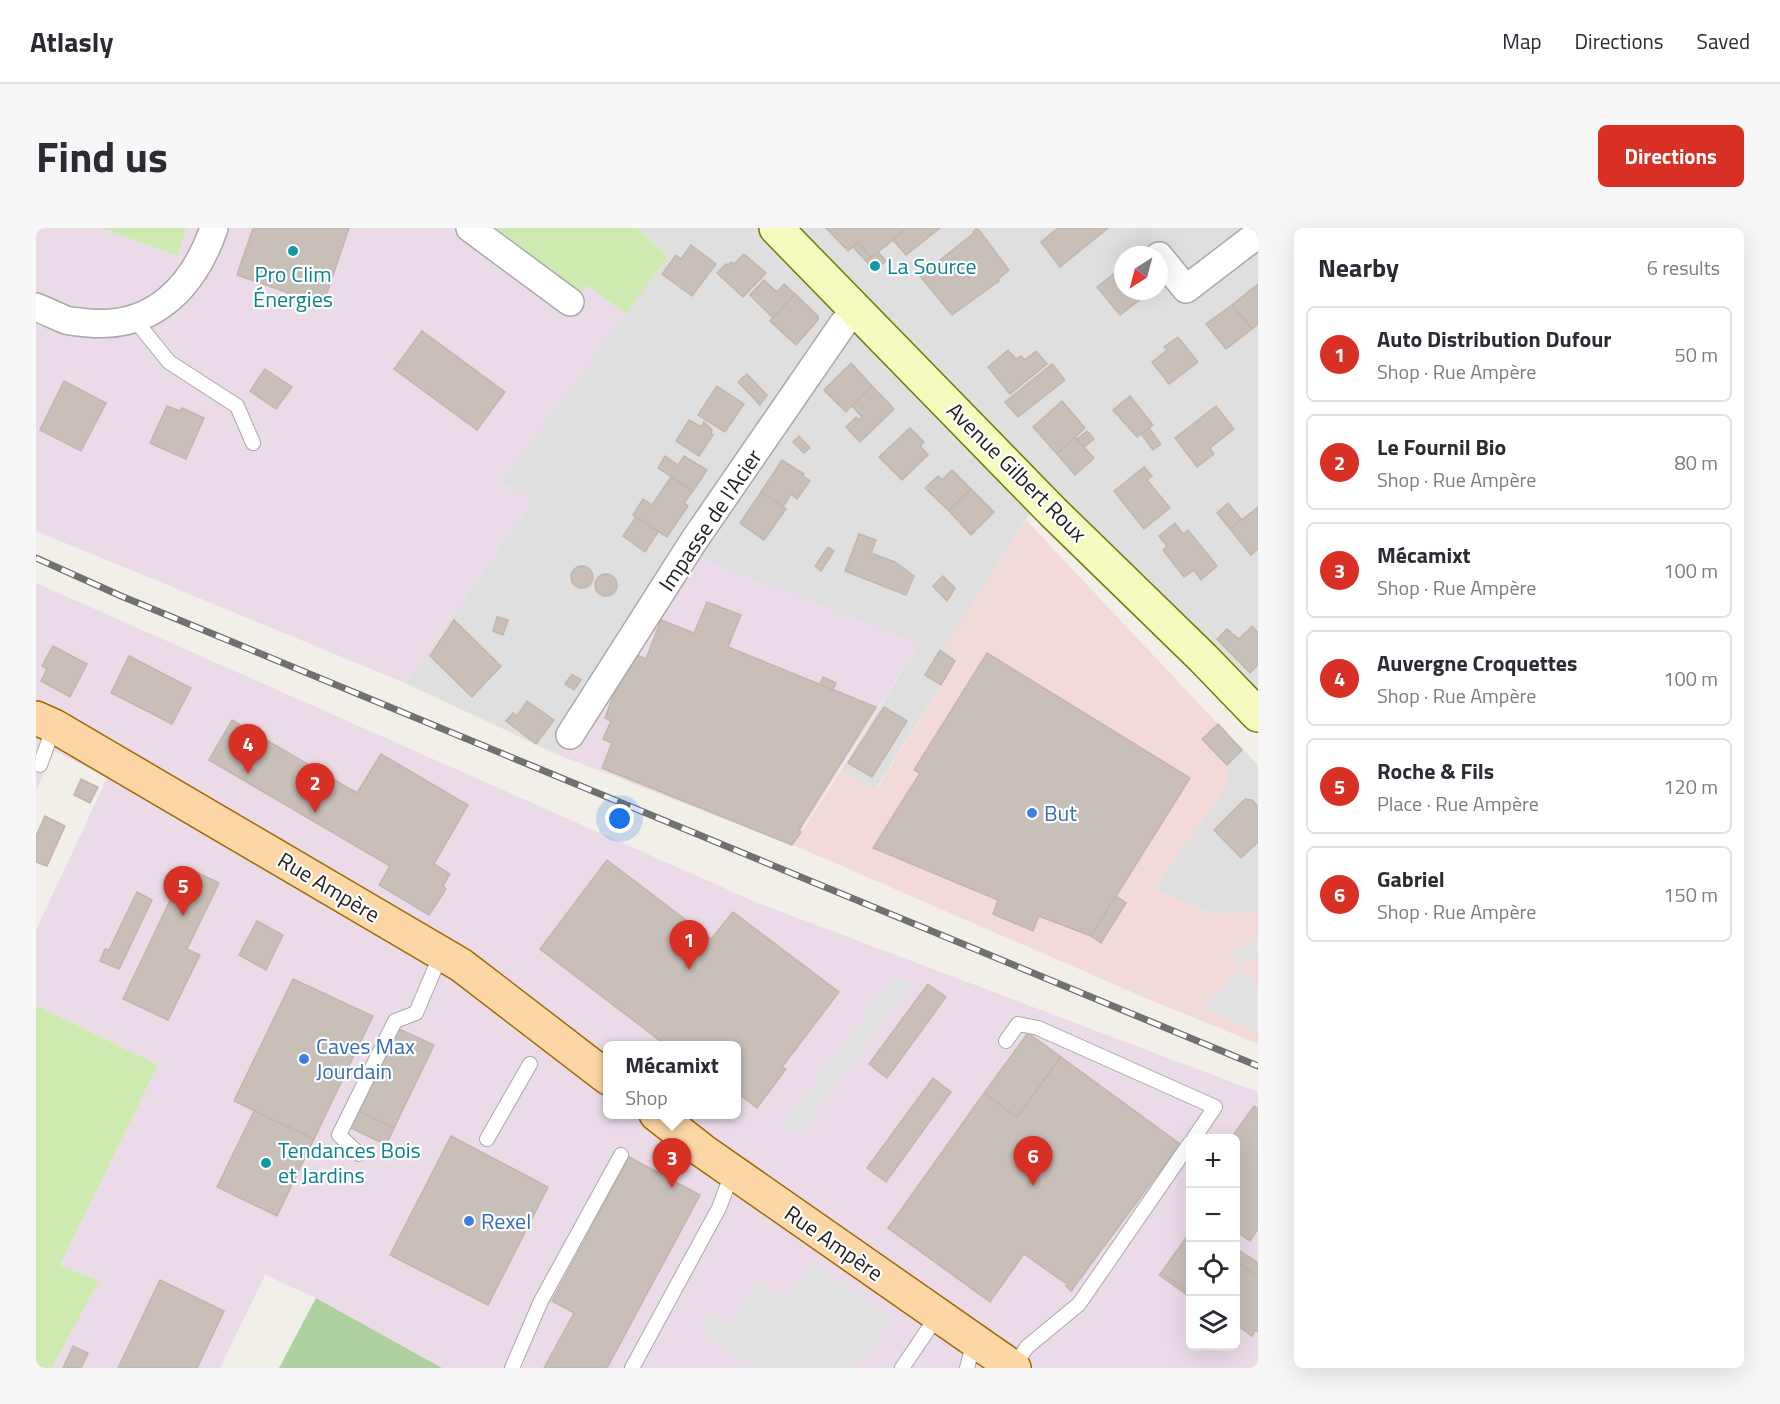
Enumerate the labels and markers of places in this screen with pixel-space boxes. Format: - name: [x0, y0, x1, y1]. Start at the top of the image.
- marker: Pro Clim Énergies: [286, 244, 300, 258]
- place label: La Source: [887, 249, 977, 283]
- place label: Pro Clim Énergies: [253, 257, 333, 316]
- marker: La Source: [868, 259, 882, 273]
- pin: 4: [228, 724, 268, 774]
- pin: 2: [296, 764, 334, 813]
- place label: But: [1044, 796, 1077, 830]
- marker: But: [1025, 806, 1039, 820]
- pin: 5: [164, 866, 202, 916]
- pin: 1: [670, 920, 708, 970]
- place label: Caves Max Jourdain: [316, 1029, 415, 1088]
- marker: Caves Max Jourdain: [297, 1052, 311, 1066]
- place label: Tendances Bois et Jardins: [278, 1133, 421, 1192]
- pin: 6: [1014, 1136, 1052, 1186]
- pin: 3: [652, 1138, 692, 1188]
- marker: Tendances Bois et Jardins: [259, 1156, 273, 1170]
- place label: Rexel: [481, 1204, 531, 1238]
- marker: Rexel: [462, 1214, 476, 1228]

